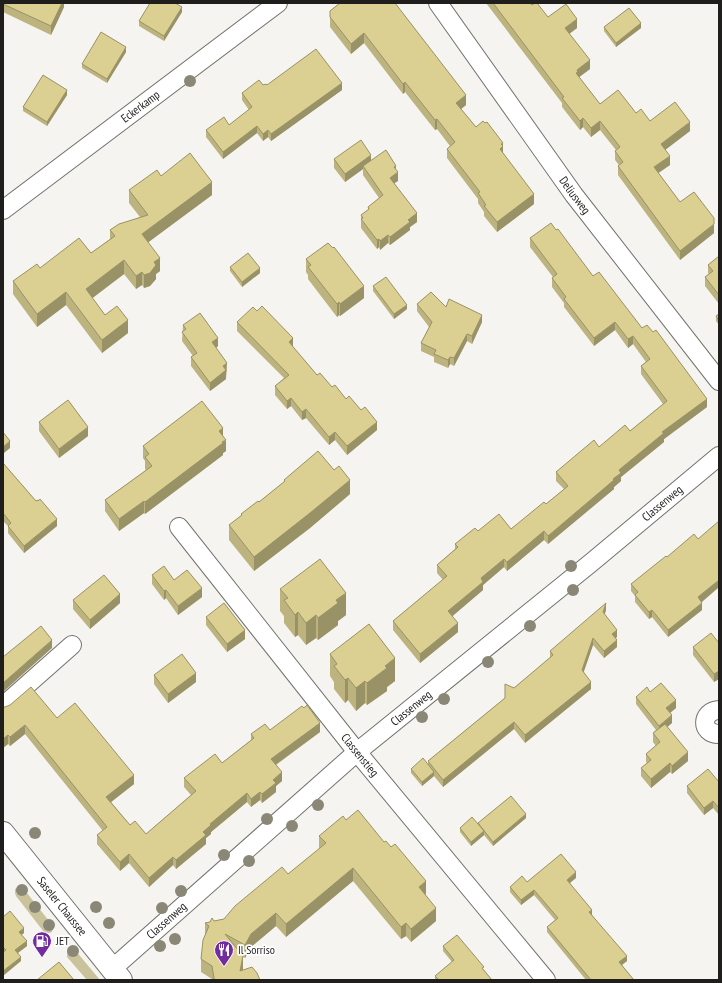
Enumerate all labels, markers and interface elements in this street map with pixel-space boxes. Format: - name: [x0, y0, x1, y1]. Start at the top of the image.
- street label: Eckerkamp: [118, 87, 163, 126]
- street label: Deliusweg: [556, 173, 594, 217]
- street label: Classenweg: [639, 482, 685, 524]
- street label: Classenweg: [387, 687, 434, 729]
- street label: Classenstieg: [338, 730, 382, 779]
- street label: Saseler Chaussee: [34, 873, 90, 939]
- street label: Classenweg: [143, 899, 189, 942]
- fuel station icon: JET: [31, 930, 53, 958]
- place label: JET: [55, 933, 70, 948]
- restaurant icon: Il Sorriso: [213, 939, 235, 967]
- place label: Il Sorriso: [238, 942, 275, 957]

